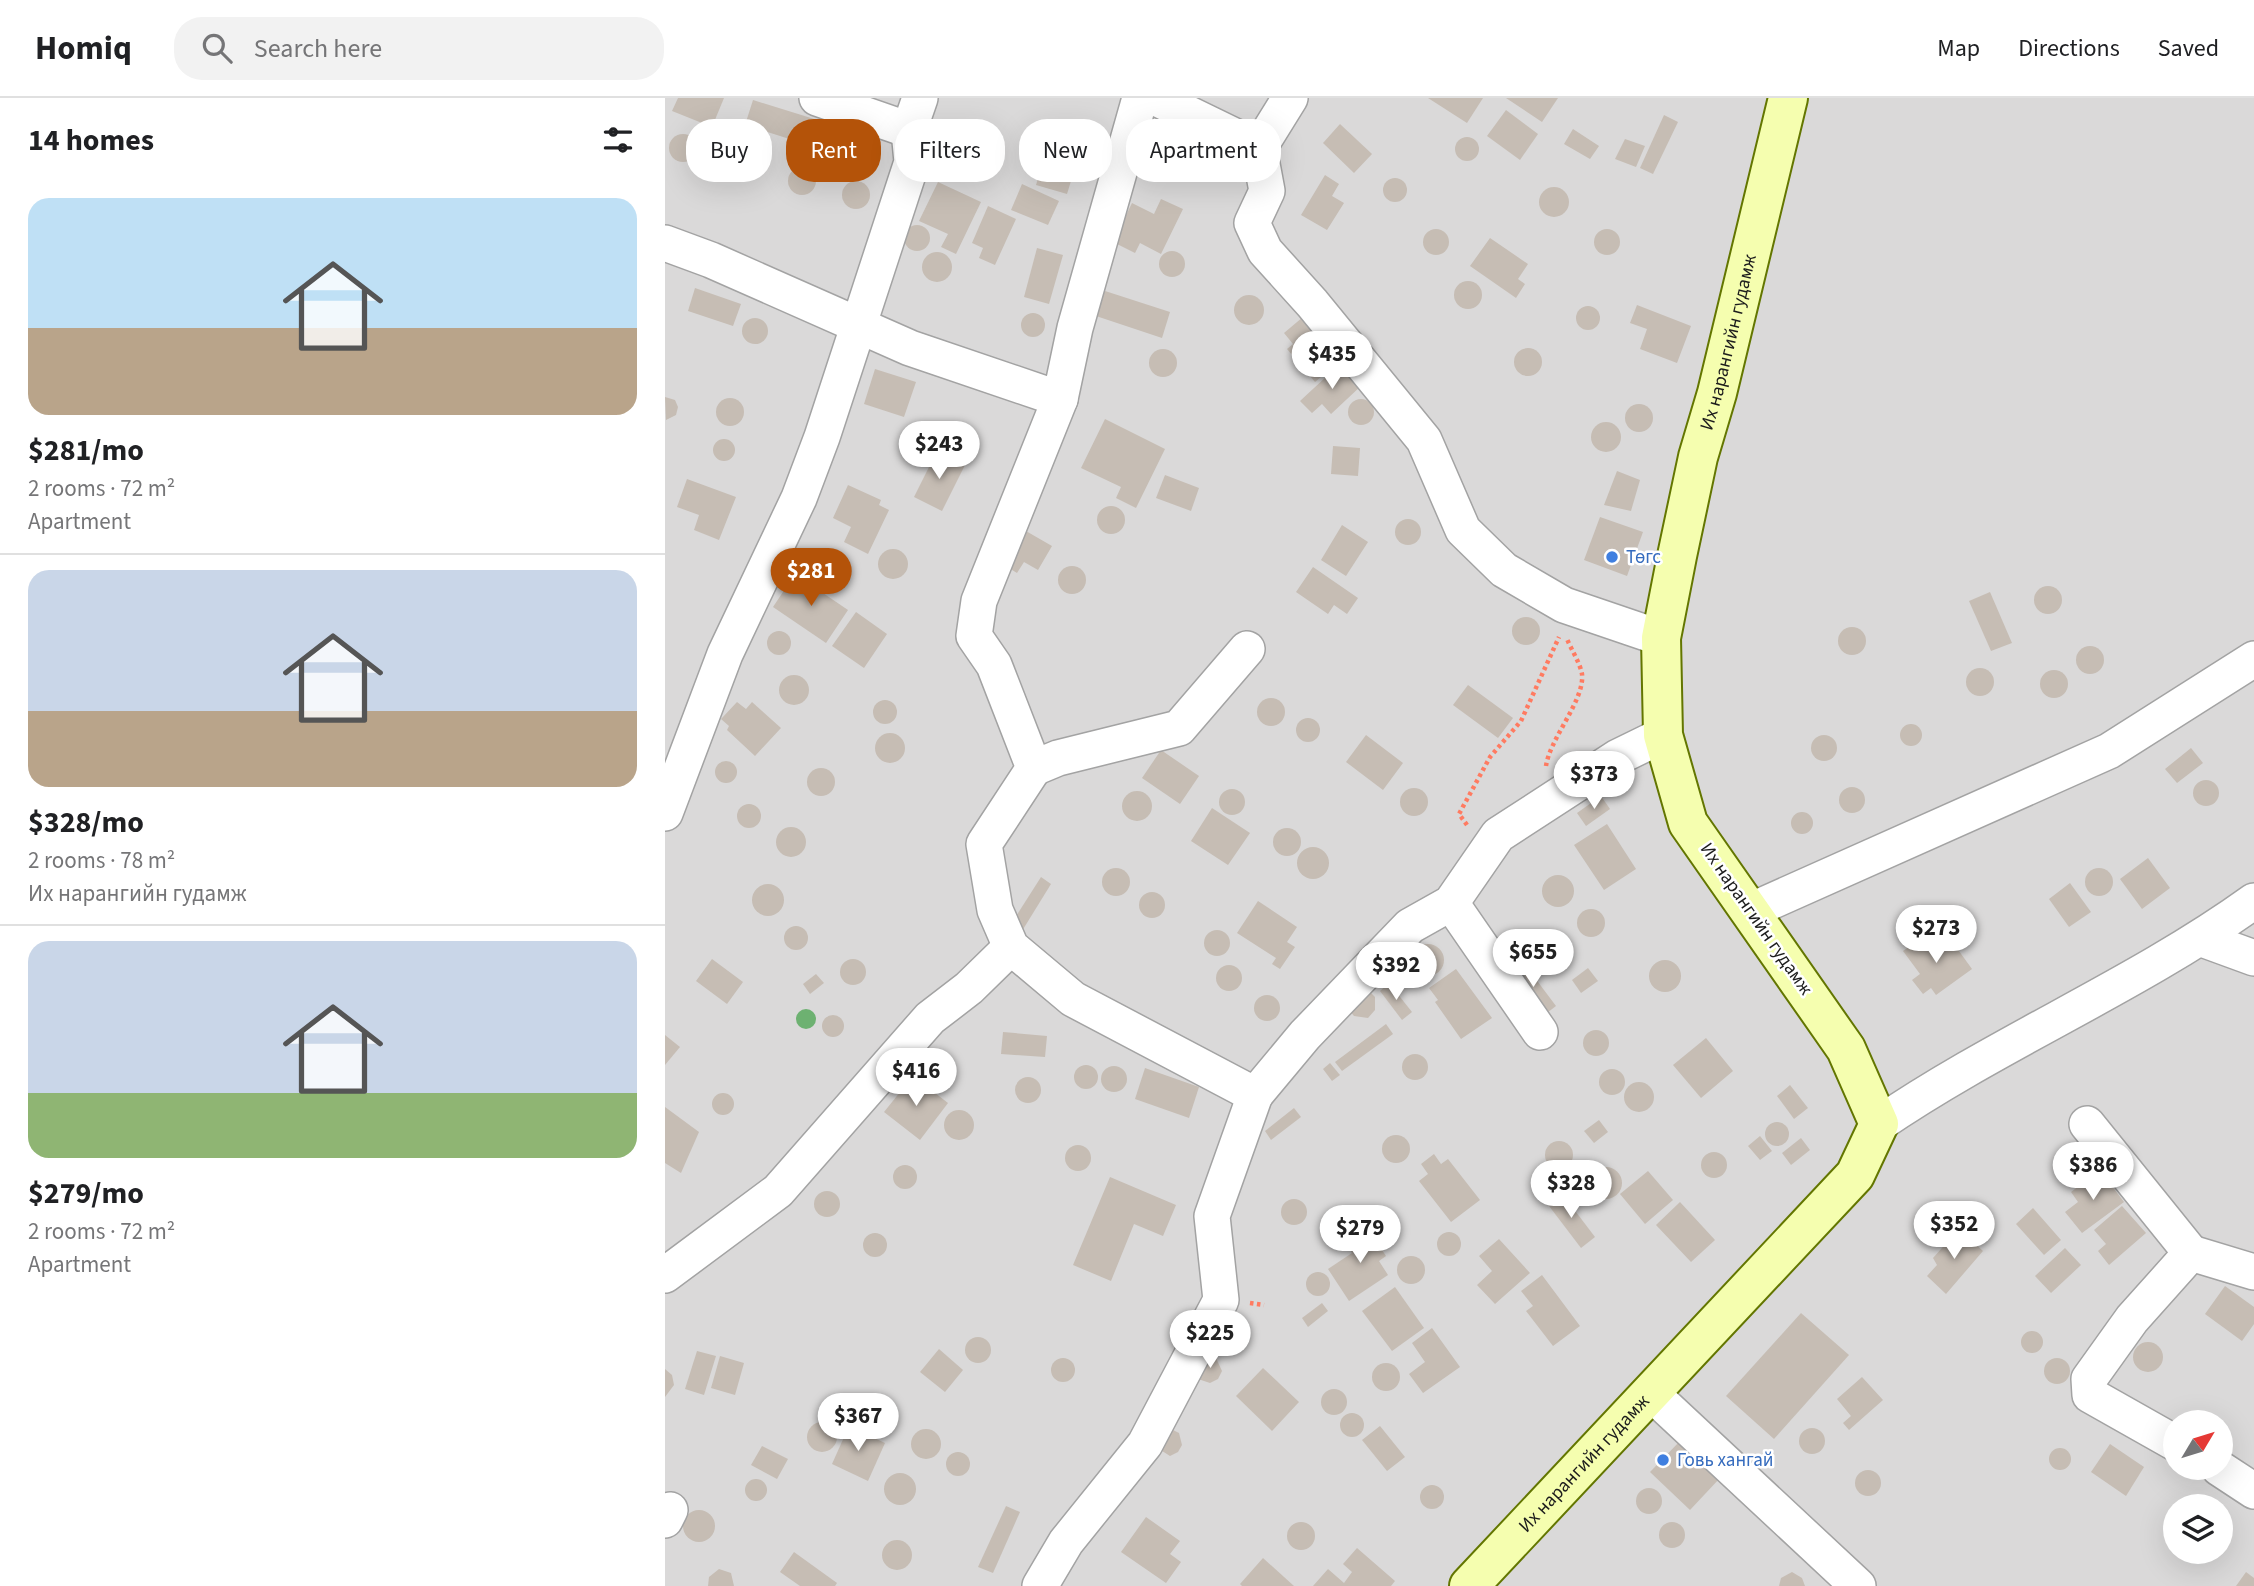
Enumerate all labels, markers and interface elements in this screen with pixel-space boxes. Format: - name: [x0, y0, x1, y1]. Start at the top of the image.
- search box: [174, 17, 664, 80]
- text: Homiq: [35, 25, 132, 72]
- icon: search: [198, 29, 236, 67]
- text: Search here: [254, 30, 382, 67]
- text: Map: [1937, 31, 1980, 66]
- text: Directions: [2018, 31, 2120, 66]
- text: Saved: [2158, 31, 2219, 66]
- text: 14 homes: [28, 119, 154, 162]
- chip: Buy: [686, 119, 772, 182]
- chip: Rent: [786, 119, 881, 182]
- chip: Filters: [895, 119, 1005, 182]
- chip: New: [1019, 119, 1112, 182]
- chip: Apartment: [1126, 119, 1281, 182]
- icon: filters: [599, 121, 637, 159]
- icon: home: [270, 243, 396, 369]
- street label: Их нарангийн гудамж: [1693, 251, 1763, 434]
- pin: $435: [1291, 331, 1373, 391]
- text: $435: [1308, 337, 1356, 370]
- pin: $243: [898, 422, 980, 481]
- text: $243: [915, 427, 963, 460]
- text: $281/mo: [28, 429, 144, 472]
- text: 2 rooms · 72 m²: [28, 472, 175, 505]
- text: Apartment: [28, 505, 131, 538]
- place label: Төгс: [1626, 544, 1661, 571]
- pin: $281: [770, 548, 852, 608]
- marker: Төгс: [1604, 549, 1620, 565]
- text: $281: [787, 554, 835, 587]
- icon: home: [270, 615, 396, 741]
- pin: $373: [1553, 752, 1635, 811]
- text: $373: [1570, 757, 1618, 790]
- text: $328/mo: [28, 801, 144, 844]
- street label: Их нарангийн гудамж: [1693, 837, 1819, 1001]
- text: 2 rooms · 78 m²: [28, 844, 175, 877]
- text: Их нарангийн гудамж: [28, 877, 247, 910]
- pin: $273: [1895, 906, 1977, 965]
- text: $273: [1912, 911, 1960, 944]
- pin: $655: [1492, 930, 1574, 989]
- text: $655: [1509, 935, 1557, 968]
- pin: $392: [1355, 942, 1437, 1002]
- text: $392: [1372, 948, 1420, 981]
- icon: home: [270, 986, 396, 1112]
- pin: $416: [875, 1048, 957, 1108]
- text: $416: [892, 1054, 940, 1087]
- pin: $386: [2052, 1142, 2134, 1202]
- text: $386: [2069, 1148, 2117, 1181]
- pin: $328: [1530, 1160, 1612, 1220]
- text: $328: [1547, 1166, 1595, 1199]
- text: $279/mo: [28, 1172, 144, 1215]
- pin: $352: [1913, 1202, 1995, 1261]
- pin: $279: [1319, 1206, 1401, 1265]
- text: $352: [1930, 1207, 1978, 1240]
- text: $279: [1336, 1211, 1384, 1244]
- text: 2 rooms · 72 m²: [28, 1215, 175, 1248]
- text: Apartment: [28, 1248, 131, 1281]
- pin: $225: [1169, 1310, 1251, 1370]
- text: $225: [1186, 1316, 1234, 1349]
- street label: Их нарангийн гудамж: [1512, 1388, 1656, 1539]
- pin: $367: [817, 1394, 899, 1453]
- text: $367: [834, 1399, 882, 1432]
- north arrow: [2163, 1410, 2233, 1480]
- map controls: [2163, 1410, 2233, 1564]
- place label: Говь хангай: [1677, 1447, 1774, 1474]
- marker: Говь хангай: [1655, 1452, 1671, 1468]
- button: layers: [2163, 1494, 2233, 1564]

